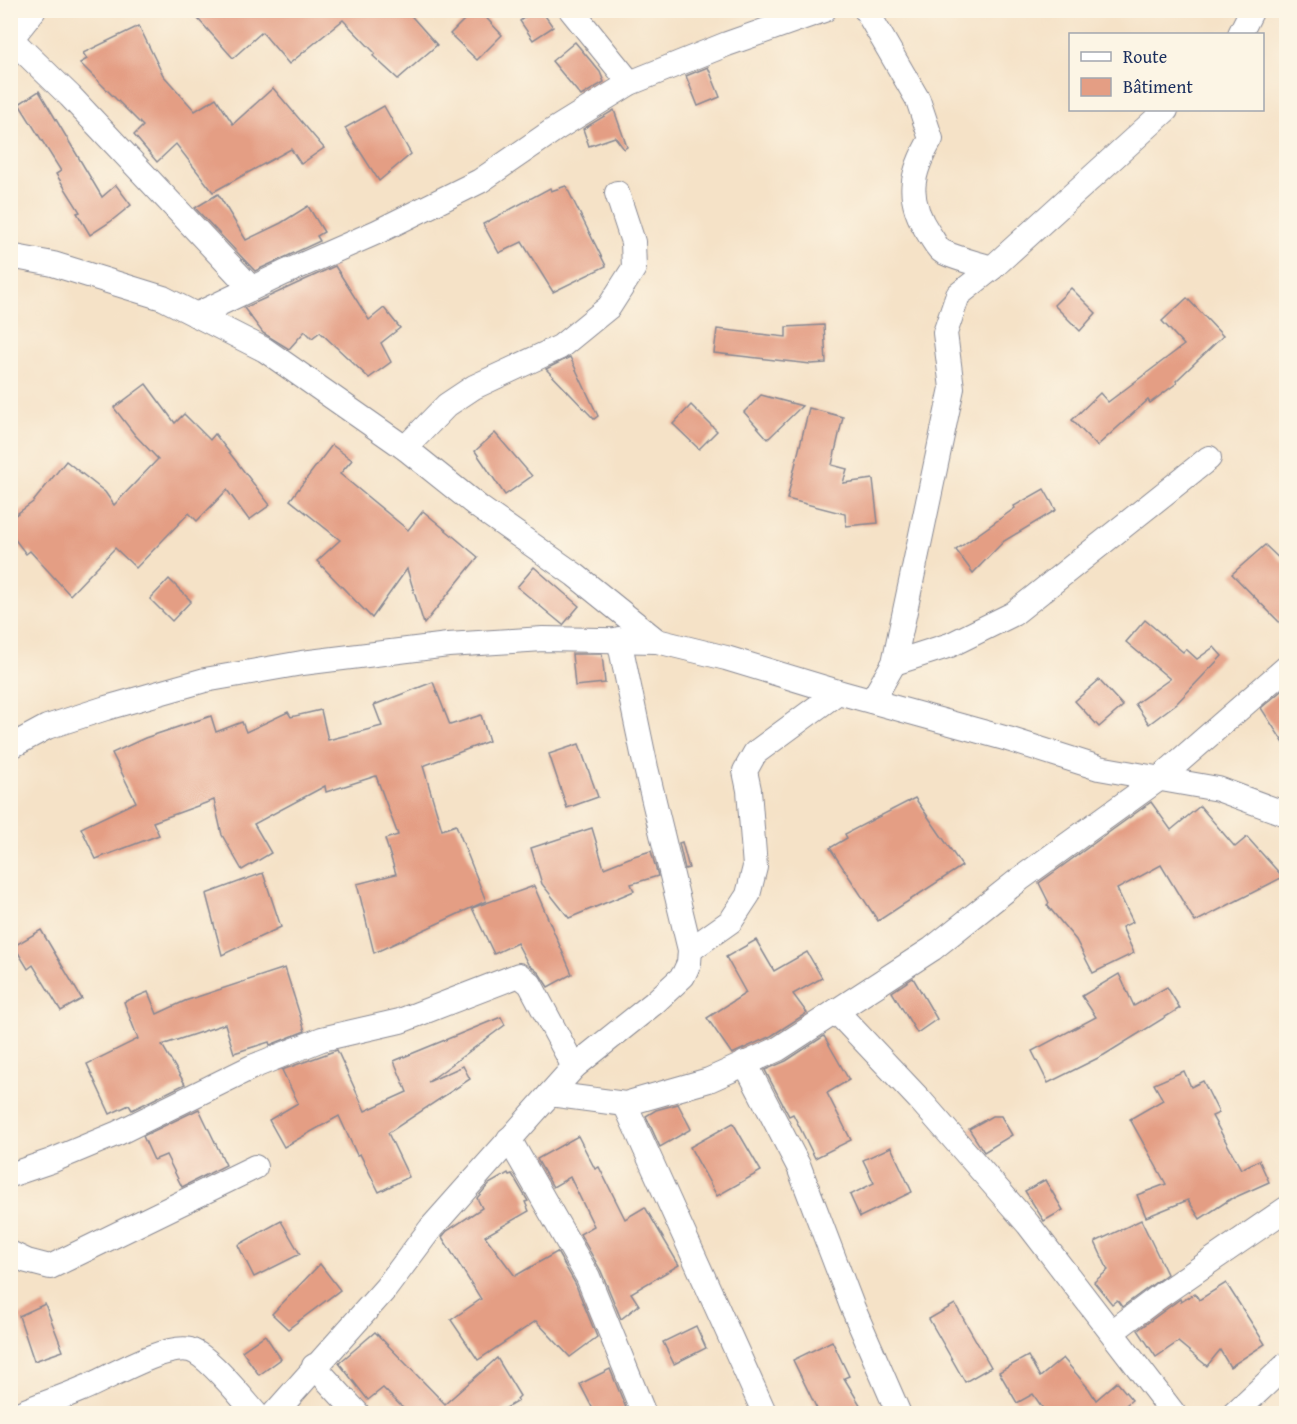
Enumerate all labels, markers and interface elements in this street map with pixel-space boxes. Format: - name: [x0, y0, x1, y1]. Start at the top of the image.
- legend: [1069, 33, 1264, 111]
- text: Route: [1123, 43, 1167, 70]
- text: Bâtiment: [1123, 73, 1193, 100]

